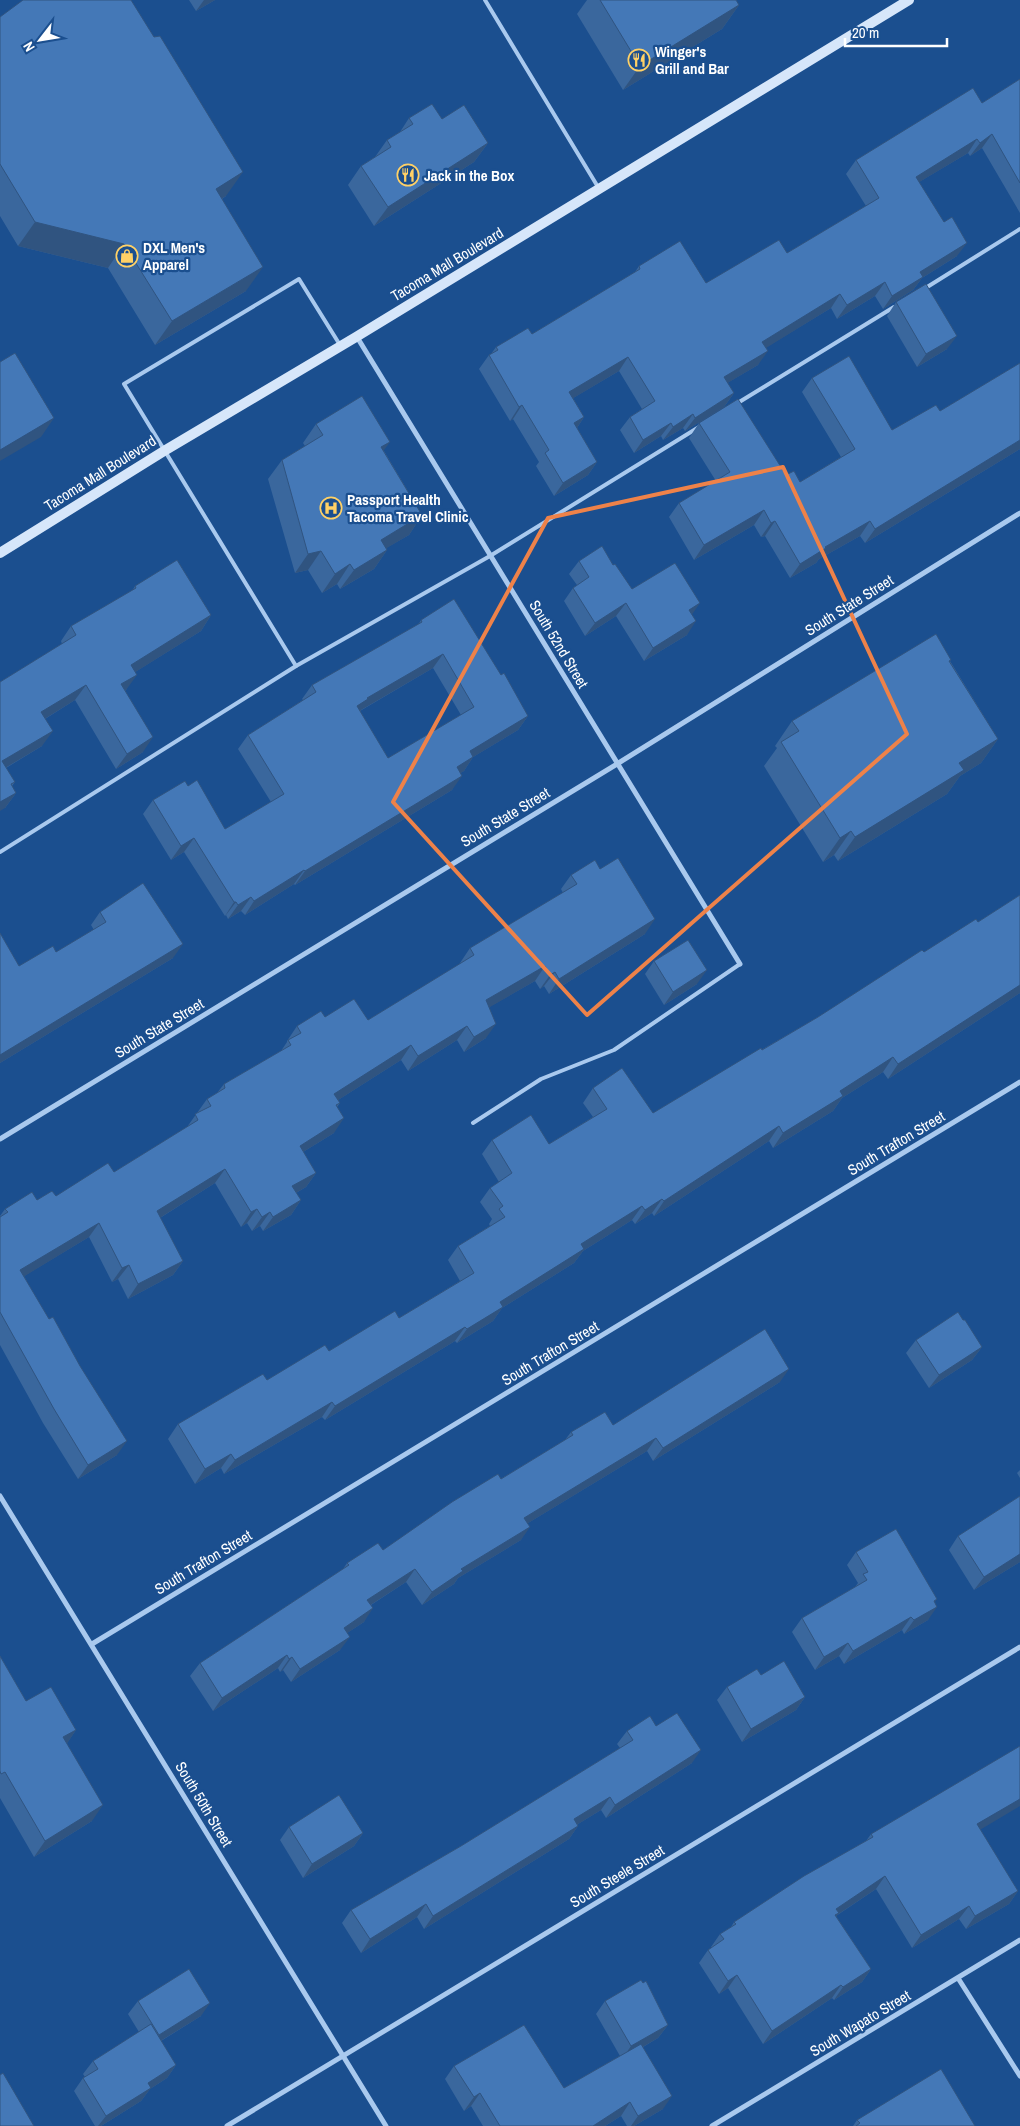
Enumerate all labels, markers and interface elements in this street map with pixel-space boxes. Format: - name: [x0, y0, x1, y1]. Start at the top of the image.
- north arrow: [15, 15, 65, 65]
- scale bar: [845, 15, 948, 47]
- text: 20 m: [852, 22, 879, 43]
- text: N: [19, 39, 39, 55]
- place label: Winger's Grill and Bar: [655, 41, 729, 79]
- restaurant icon: Winger's Grill and Bar: [627, 48, 651, 72]
- restaurant icon: Jack in the Box: [396, 163, 420, 187]
- place label: Jack in the Box: [424, 165, 514, 186]
- street label: Tacoma Mall Boulevard: [387, 222, 507, 306]
- place label: DXL Men's Apparel: [143, 237, 205, 275]
- shop icon: DXL Men's Apparel: [115, 244, 139, 268]
- street label: Tacoma Mall Boulevard: [40, 430, 160, 516]
- place label: Passport Health Tacoma Travel Clinic: [347, 489, 469, 527]
- hospital icon: Passport Health Tacoma Travel Clinic: [319, 496, 343, 520]
- street label: South State Street: [801, 569, 898, 641]
- street label: South 52nd Street: [524, 596, 594, 692]
- street label: South State Street: [457, 782, 554, 852]
- street label: South State Street: [111, 993, 208, 1063]
- street label: South Trafton Street: [843, 1105, 949, 1180]
- street label: South Trafton Street: [497, 1315, 603, 1390]
- street label: South Trafton Street: [150, 1524, 256, 1599]
- street label: South 50th Street: [170, 1758, 238, 1851]
- street label: South Steele Street: [566, 1839, 669, 1912]
- street label: South Wapato Street: [806, 1984, 915, 2061]

